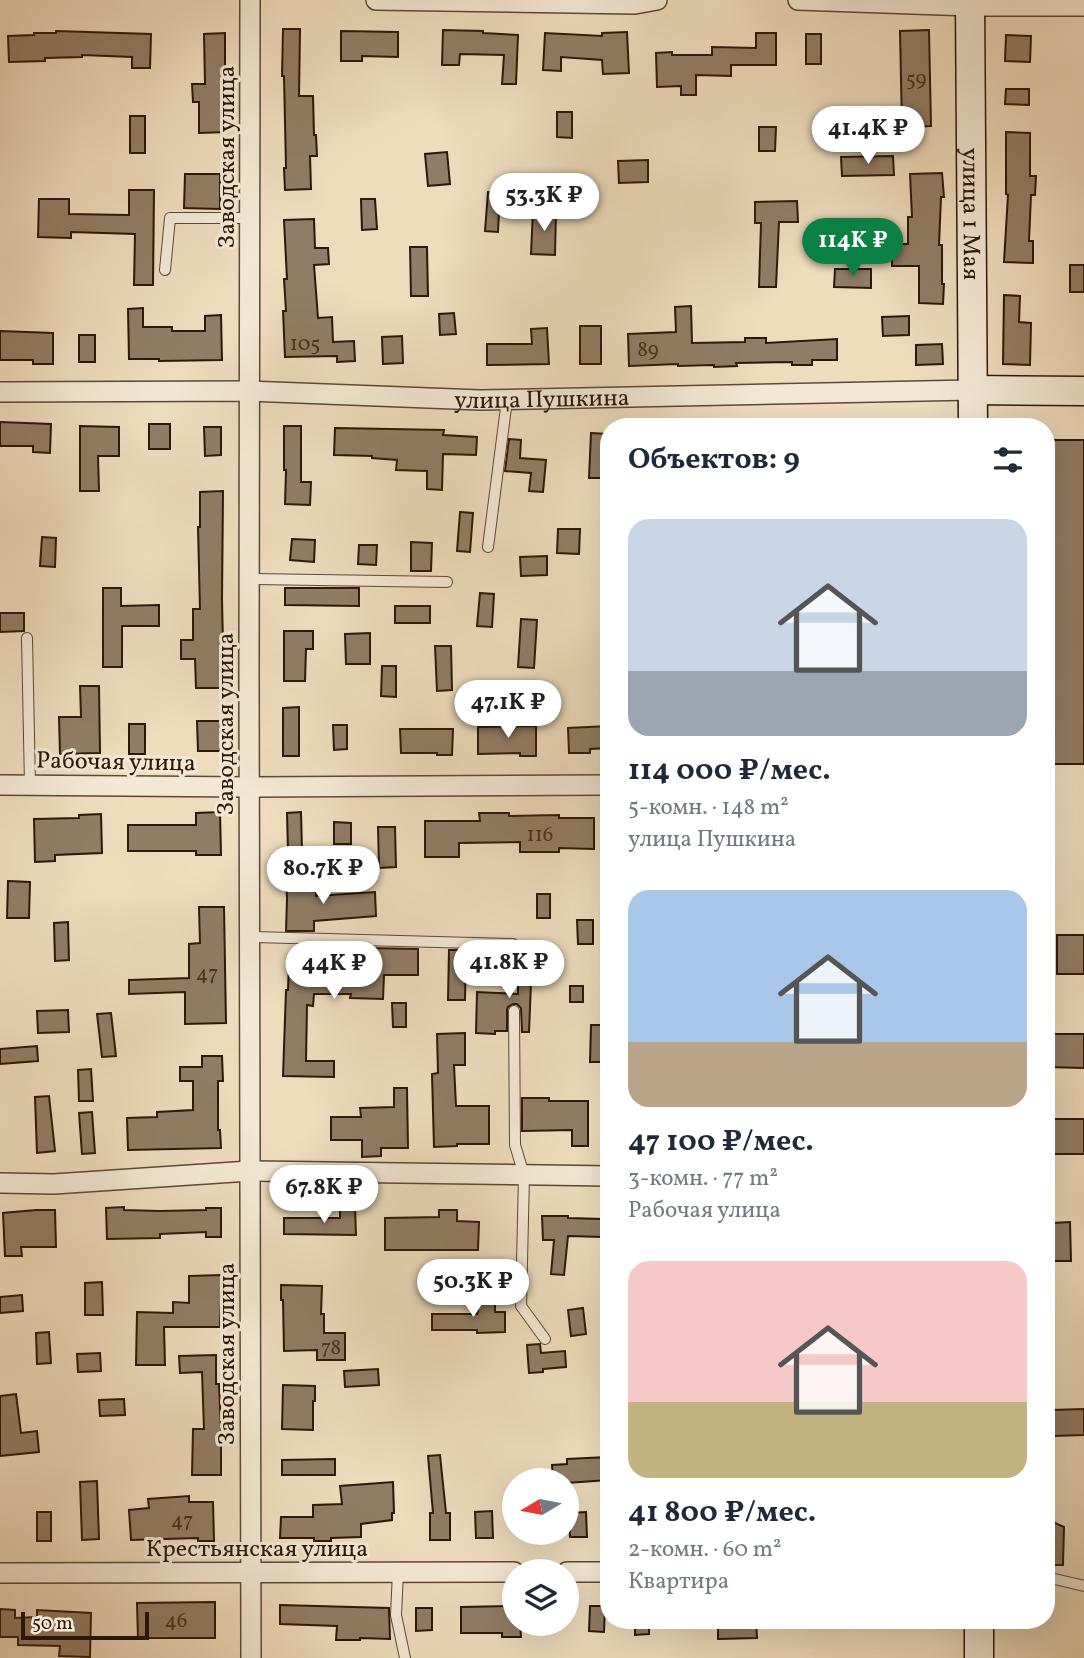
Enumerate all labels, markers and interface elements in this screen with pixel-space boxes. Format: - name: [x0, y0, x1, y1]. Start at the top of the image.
- street label: Заводская улица: [211, 65, 245, 249]
- house number: 59: [906, 65, 926, 94]
- pin: 41.4K ₽: [803, 106, 933, 166]
- text: 41.4K ₽: [828, 113, 908, 145]
- street label: улица 1 Мая: [952, 148, 987, 280]
- pin: 53.3K ₽: [479, 174, 609, 233]
- text: 53.3K ₽: [505, 180, 583, 212]
- pin: 114K ₽: [796, 218, 910, 278]
- text: 114K ₽: [818, 225, 888, 257]
- house number: 105: [290, 330, 320, 359]
- house number: 89: [637, 336, 659, 365]
- street label: улица Пушкина: [453, 382, 630, 419]
- text: Объектов: 9: [628, 439, 800, 481]
- icon: filters: [989, 441, 1027, 479]
- icon: home: [765, 565, 891, 691]
- street label: Заводская улица: [210, 632, 244, 816]
- pin: 47.1K ₽: [443, 680, 573, 740]
- text: 47.1K ₽: [470, 687, 546, 719]
- street label: Рабочая улица: [36, 745, 196, 781]
- text: 114 000 ₽/мес.: [628, 750, 831, 792]
- text: 5-комн. · 148 m²: [628, 792, 789, 824]
- house number: 116: [527, 821, 553, 850]
- text: улица Пушкина: [628, 824, 796, 856]
- pin: 80.7K ₽: [258, 846, 388, 906]
- text: 80.7K ₽: [283, 853, 363, 885]
- icon: home: [765, 936, 891, 1062]
- pin: 41.8K ₽: [444, 940, 574, 1000]
- pin: 44K ₽: [285, 942, 383, 1001]
- text: 41.8K ₽: [469, 947, 549, 979]
- text: 44K ₽: [302, 948, 366, 980]
- house number: 47: [196, 960, 218, 989]
- text: 47 100 ₽/мес.: [628, 1121, 814, 1163]
- text: 3-комн. · 77 m²: [628, 1163, 778, 1195]
- pin: 67.8K ₽: [259, 1166, 389, 1225]
- text: 67.8K ₽: [285, 1172, 363, 1204]
- text: Рабочая улица: [628, 1195, 781, 1227]
- pin: 50.3K ₽: [408, 1260, 538, 1319]
- street label: Заводская улица: [211, 1262, 245, 1446]
- text: 50.3K ₽: [433, 1266, 513, 1298]
- icon: home: [765, 1307, 891, 1433]
- house number: 78: [321, 1334, 341, 1363]
- north arrow: [502, 1468, 579, 1545]
- map controls: [502, 1468, 579, 1636]
- text: 41 800 ₽/мес.: [628, 1492, 816, 1534]
- house number: 47: [171, 1507, 193, 1536]
- street label: Крестьянская улица: [146, 1533, 368, 1567]
- text: 2-комн. · 60 m²: [628, 1534, 782, 1566]
- button: layers: [502, 1559, 579, 1636]
- text: Квартира: [628, 1566, 729, 1598]
- house number: 46: [165, 1607, 187, 1636]
- scale bar: [21, 1609, 149, 1641]
- text: 50 m: [32, 1611, 73, 1637]

